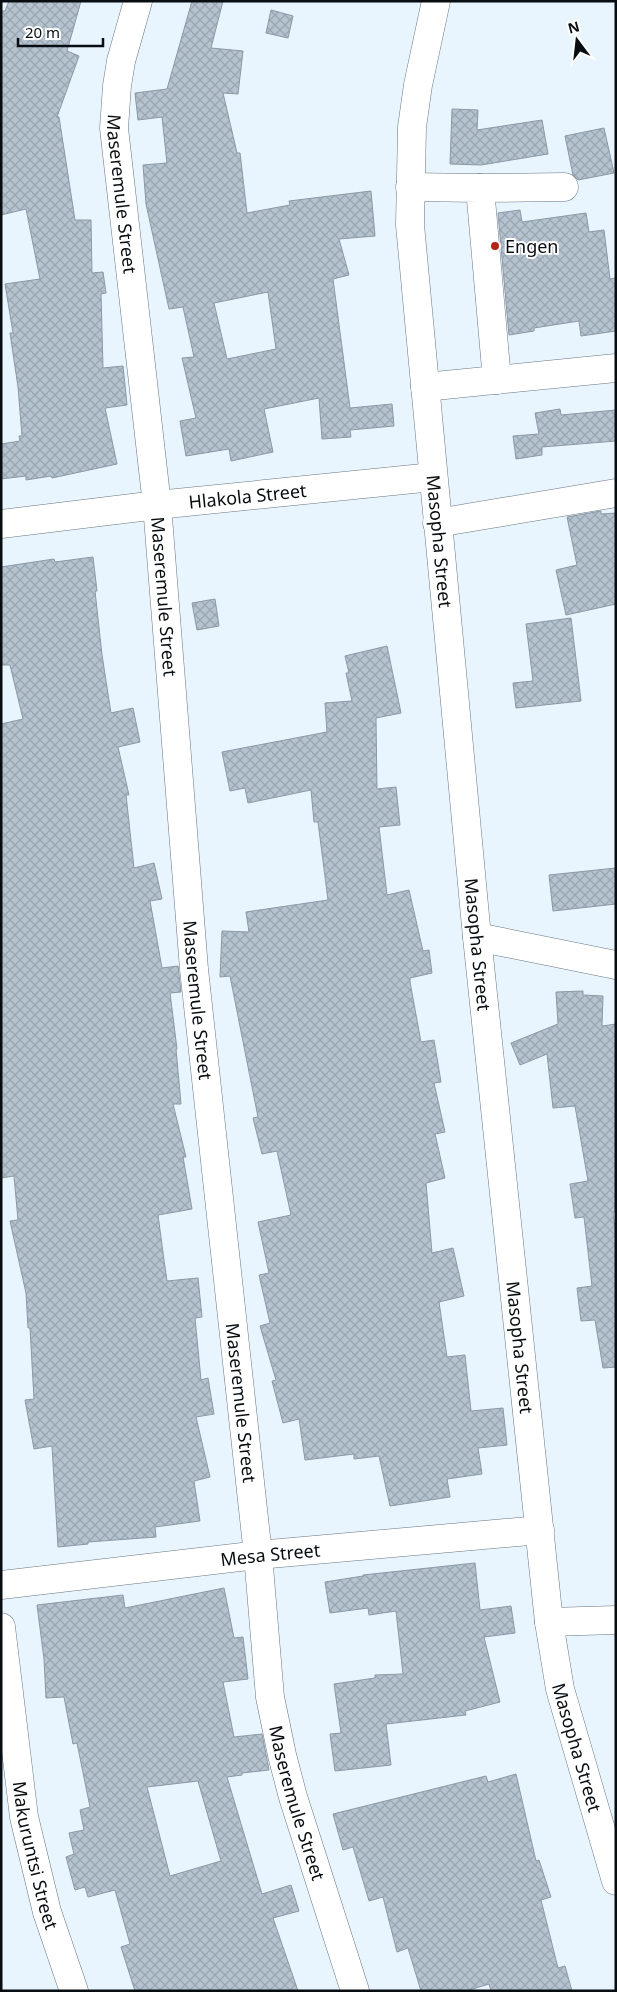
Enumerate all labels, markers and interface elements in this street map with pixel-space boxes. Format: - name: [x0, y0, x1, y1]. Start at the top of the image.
- scale bar: [18, 15, 102, 47]
- north arrow: [552, 15, 602, 65]
- text: N: [566, 16, 581, 38]
- text: 20 m: [25, 22, 60, 42]
- street label: Maseremule Street: [102, 113, 143, 275]
- place label: Engen: [505, 234, 558, 258]
- marker: Engen: [489, 240, 501, 252]
- street label: Masopha Street: [422, 474, 458, 609]
- street label: Hlakola Street: [187, 478, 308, 514]
- street label: Maseremule Street: [146, 516, 183, 678]
- street label: Masopha Street: [460, 877, 497, 1012]
- street label: Maseremule Street: [178, 919, 218, 1082]
- street label: Masopha Street: [501, 1280, 539, 1415]
- street label: Maseremule Street: [221, 1322, 262, 1484]
- street label: Mesa Street: [219, 1537, 322, 1571]
- street label: Masopha Street: [547, 1680, 607, 1815]
- street label: Maseremule Street: [264, 1723, 331, 1884]
- street label: Makuruntsi Street: [8, 1780, 64, 1933]

